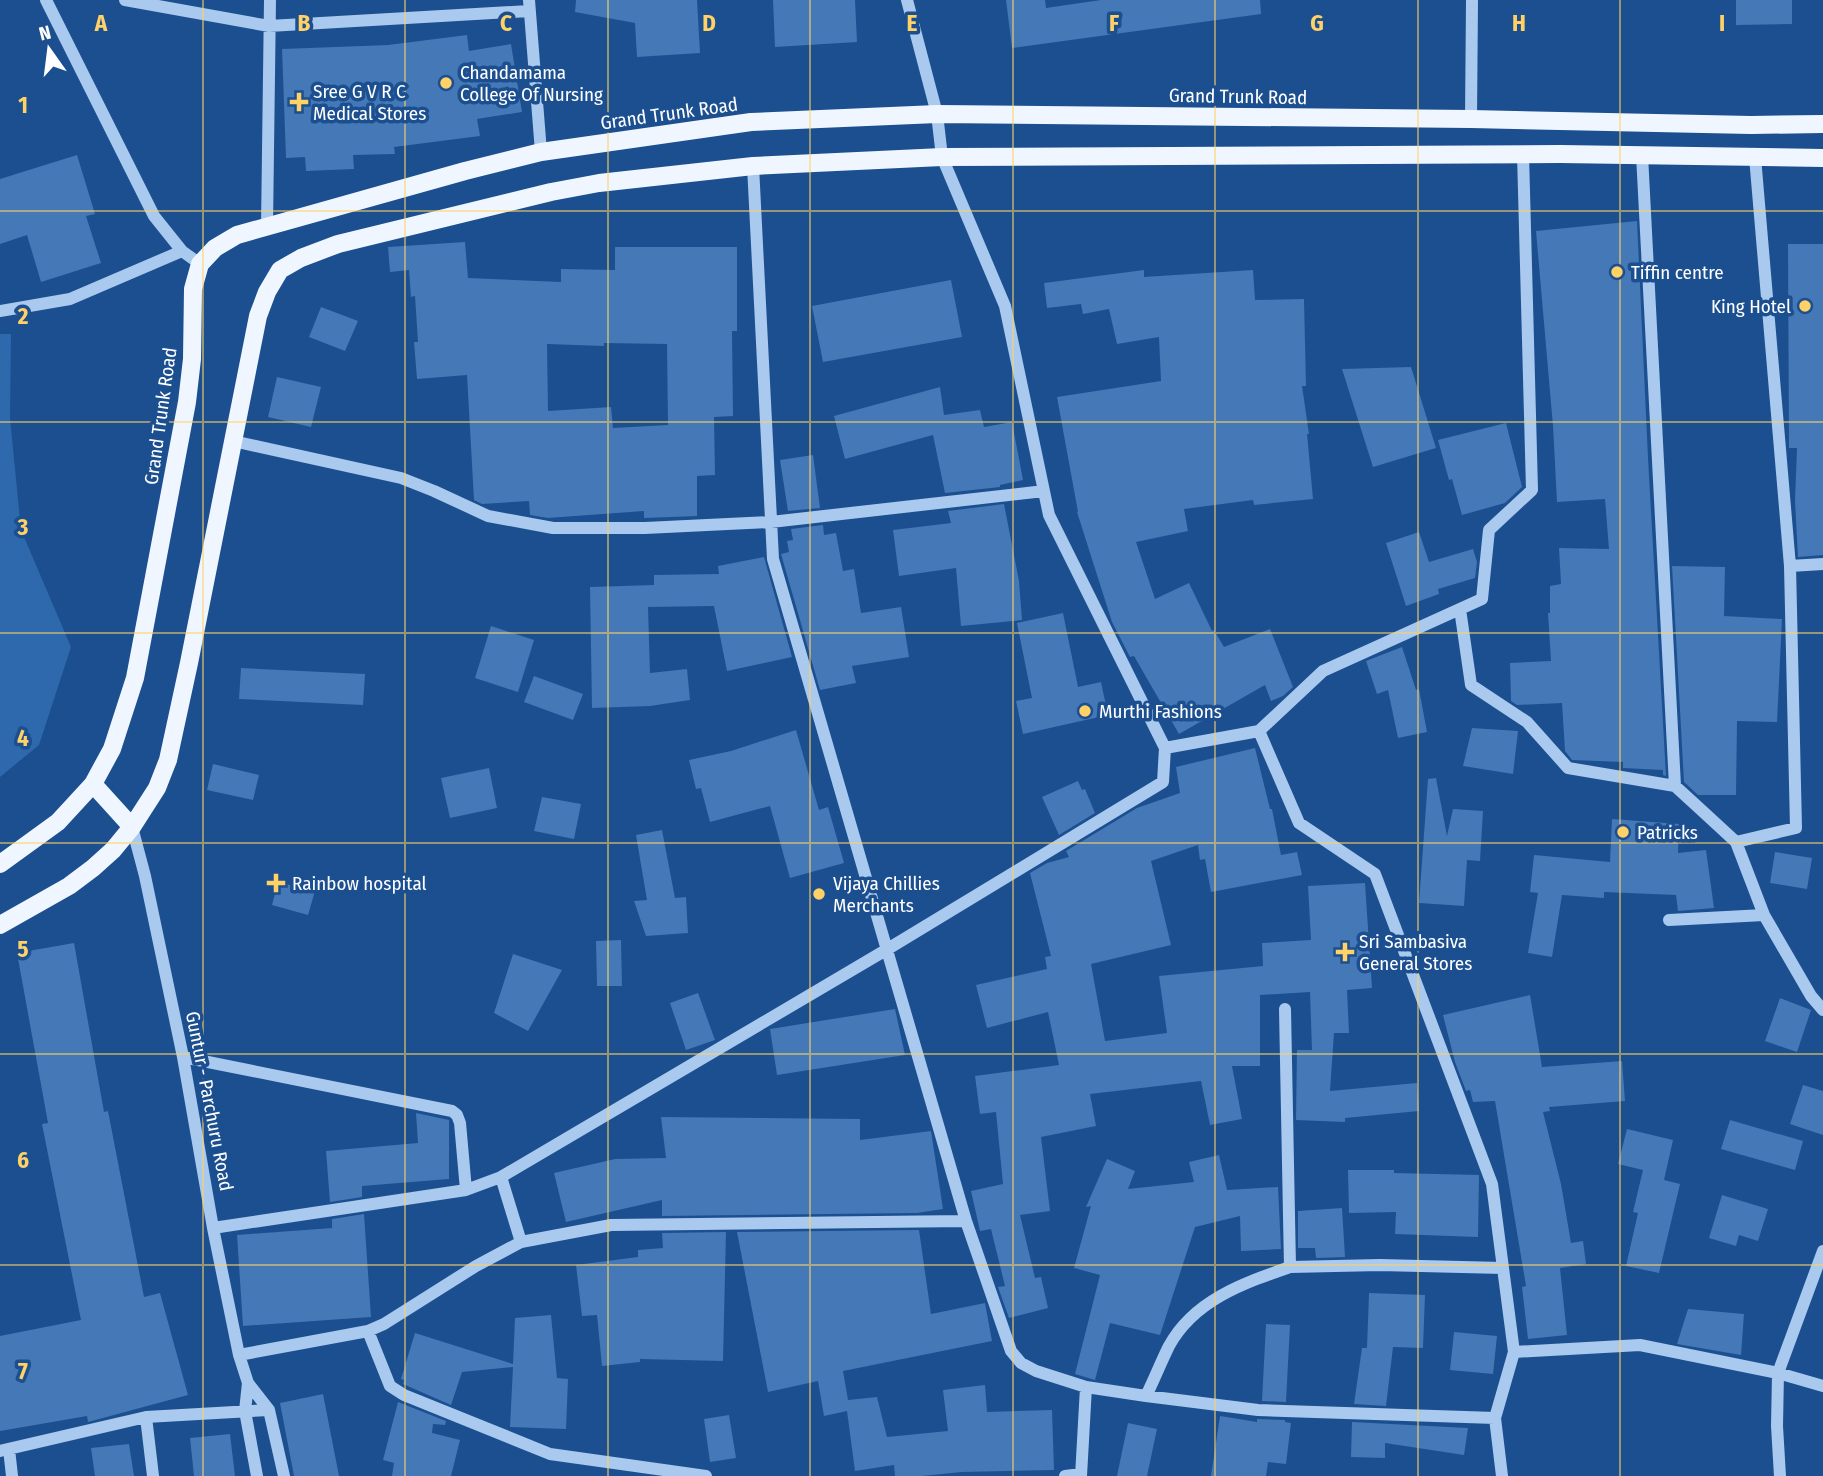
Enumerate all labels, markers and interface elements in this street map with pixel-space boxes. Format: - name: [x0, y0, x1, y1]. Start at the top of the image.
- text: A: [94, 9, 108, 37]
- text: B: [298, 9, 311, 37]
- text: C: [500, 9, 512, 37]
- text: D: [702, 9, 716, 37]
- text: E: [907, 9, 918, 37]
- text: F: [1109, 9, 1119, 37]
- text: G: [1310, 9, 1324, 37]
- text: H: [1512, 9, 1526, 37]
- text: I: [1719, 9, 1725, 37]
- north arrow: [14, 14, 84, 84]
- text: N: [37, 20, 53, 46]
- place label: Chandamama College Of Nursing: [460, 61, 603, 106]
- marker: Chandamama College Of Nursing: [438, 75, 454, 91]
- place label: Sree G V R C Medical Stores: [313, 80, 426, 125]
- street label: Grand Trunk Road: [1169, 84, 1307, 109]
- text: 1: [18, 91, 28, 119]
- street label: Grand Trunk Road: [599, 92, 739, 135]
- marker: Sree G V R C Medical Stores: [291, 94, 307, 110]
- place label: Tiffin centre: [1631, 261, 1724, 284]
- marker: Tiffin centre: [1609, 264, 1625, 280]
- place label: King Hotel: [1711, 295, 1791, 318]
- marker: King Hotel: [1797, 298, 1813, 314]
- text: 2: [17, 302, 29, 330]
- street label: Grand Trunk Road: [139, 346, 182, 486]
- text: 3: [17, 513, 29, 541]
- place label: Murthi Fashions: [1099, 700, 1222, 723]
- marker: Murthi Fashions: [1077, 703, 1093, 719]
- text: 4: [17, 724, 29, 752]
- place label: Patricks: [1637, 821, 1698, 844]
- marker: Patricks: [1615, 824, 1631, 840]
- place label: Rainbow hospital: [292, 872, 427, 895]
- place label: Vijaya Chillies Merchants: [833, 872, 940, 917]
- marker: Rainbow hospital: [266, 873, 286, 893]
- marker: Vijaya Chillies Merchants: [811, 886, 827, 902]
- place label: Sri Sambasiva General Stores: [1359, 930, 1472, 975]
- text: 5: [17, 935, 29, 963]
- marker: Sri Sambasiva General Stores: [1337, 944, 1353, 960]
- street label: Guntur - Parchuru Road: [181, 1009, 238, 1193]
- text: 6: [17, 1146, 29, 1174]
- text: 7: [18, 1357, 28, 1385]

